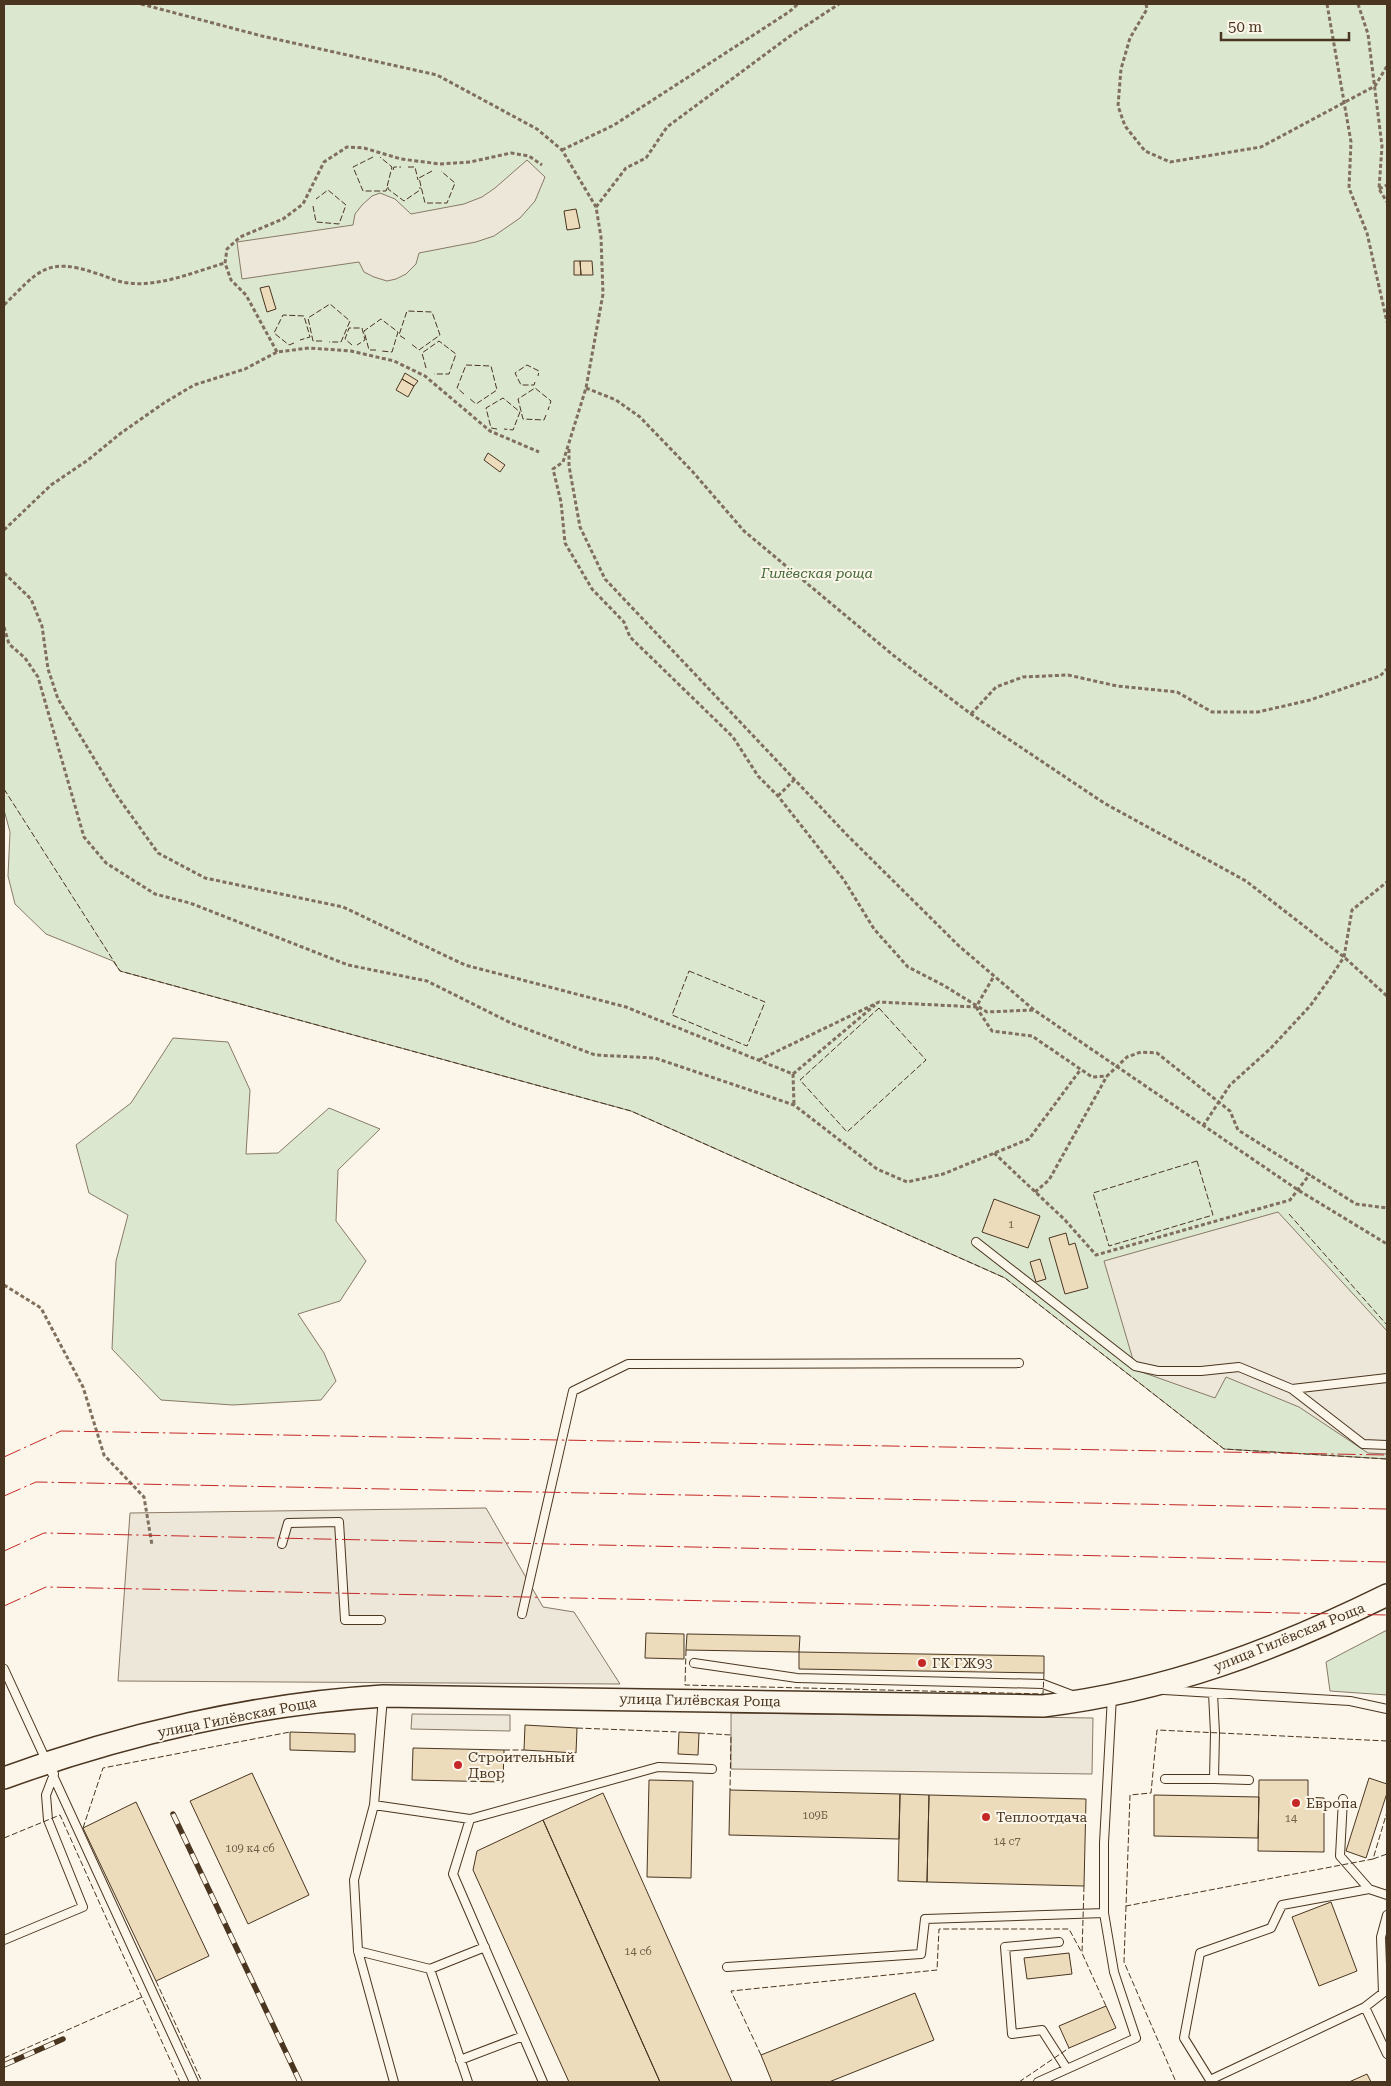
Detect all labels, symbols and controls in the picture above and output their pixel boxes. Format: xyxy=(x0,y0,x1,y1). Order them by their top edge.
scale bar xyxy=(1221,10,1348,42)
text: 50 m xyxy=(1228,18,1263,36)
park label: Гилёвская роща xyxy=(760,565,873,581)
house number: 1 xyxy=(1008,1218,1014,1231)
street label: улица Гилёвская Роща xyxy=(1211,1599,1367,1675)
place label: ГК ГЖ93 xyxy=(932,1655,993,1671)
marker: ГК ГЖ93 xyxy=(916,1657,928,1669)
street label: улица Гилёвская Роща xyxy=(619,1691,781,1709)
street label: улица Гилёвская Роща xyxy=(156,1694,318,1740)
place label: Строительный Двор xyxy=(468,1749,575,1781)
marker: Строительный Двор xyxy=(452,1759,464,1771)
place label: Европа xyxy=(1306,1795,1358,1811)
marker: Европа xyxy=(1290,1797,1302,1809)
house number: 109Б xyxy=(802,1809,828,1822)
place label: Теплоотдача xyxy=(996,1809,1088,1825)
marker: Теплоотдача xyxy=(980,1811,992,1823)
house number: 14 xyxy=(1285,1812,1298,1825)
house number: 14 с7 xyxy=(993,1835,1021,1848)
house number: 109 к4 с6 xyxy=(225,1842,275,1855)
house number: 14 с6 xyxy=(624,1945,652,1958)

